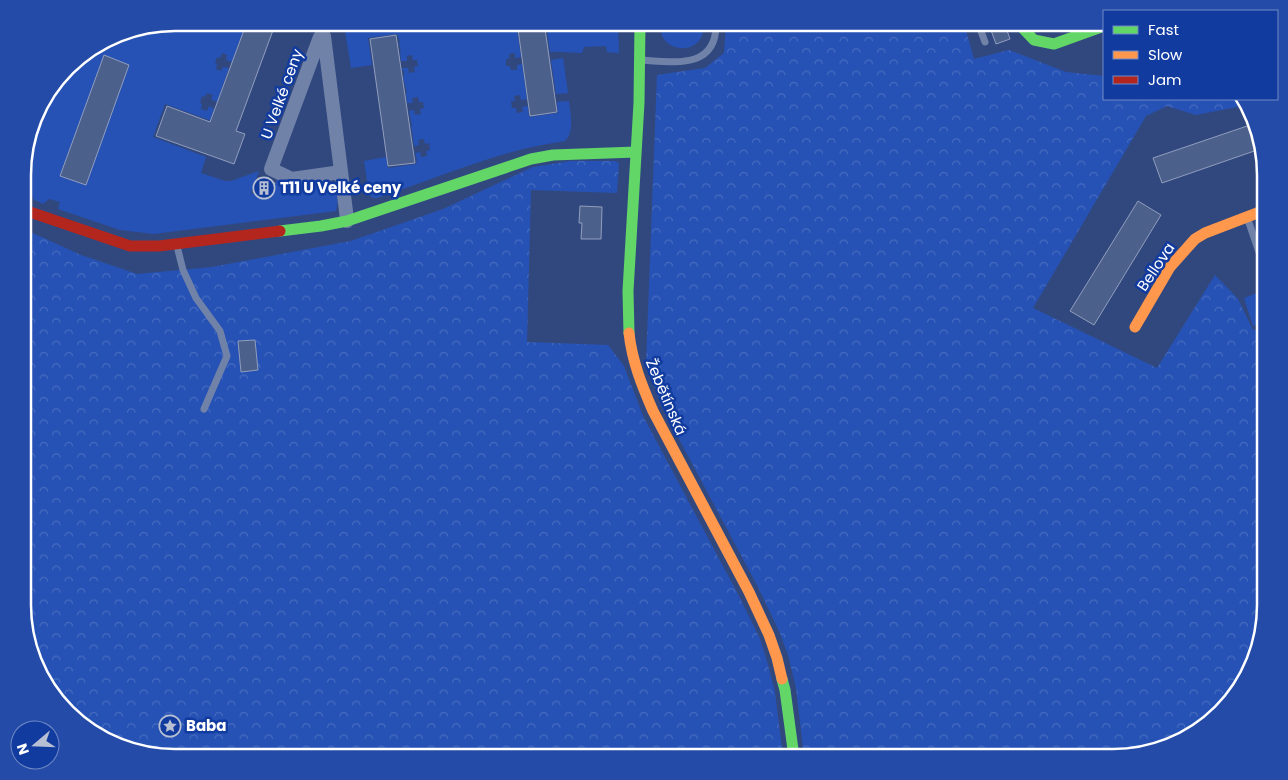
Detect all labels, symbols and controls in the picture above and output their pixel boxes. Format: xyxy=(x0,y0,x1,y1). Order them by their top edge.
legend xyxy=(1103,10,1278,100)
text: Fast xyxy=(1148,19,1179,40)
text: Slow xyxy=(1148,44,1183,65)
street label: U Velké ceny xyxy=(255,45,308,142)
text: Jam xyxy=(1148,69,1182,90)
building icon: T11 U Velké ceny xyxy=(252,176,276,200)
place label: T11 U Velké ceny xyxy=(280,177,402,198)
street label: Bellova xyxy=(1132,238,1179,295)
street label: Žebětínská xyxy=(641,355,692,438)
place icon: Baba xyxy=(158,714,182,738)
place label: Baba xyxy=(186,715,226,736)
north arrow xyxy=(10,720,60,770)
text: N xyxy=(12,741,34,757)

